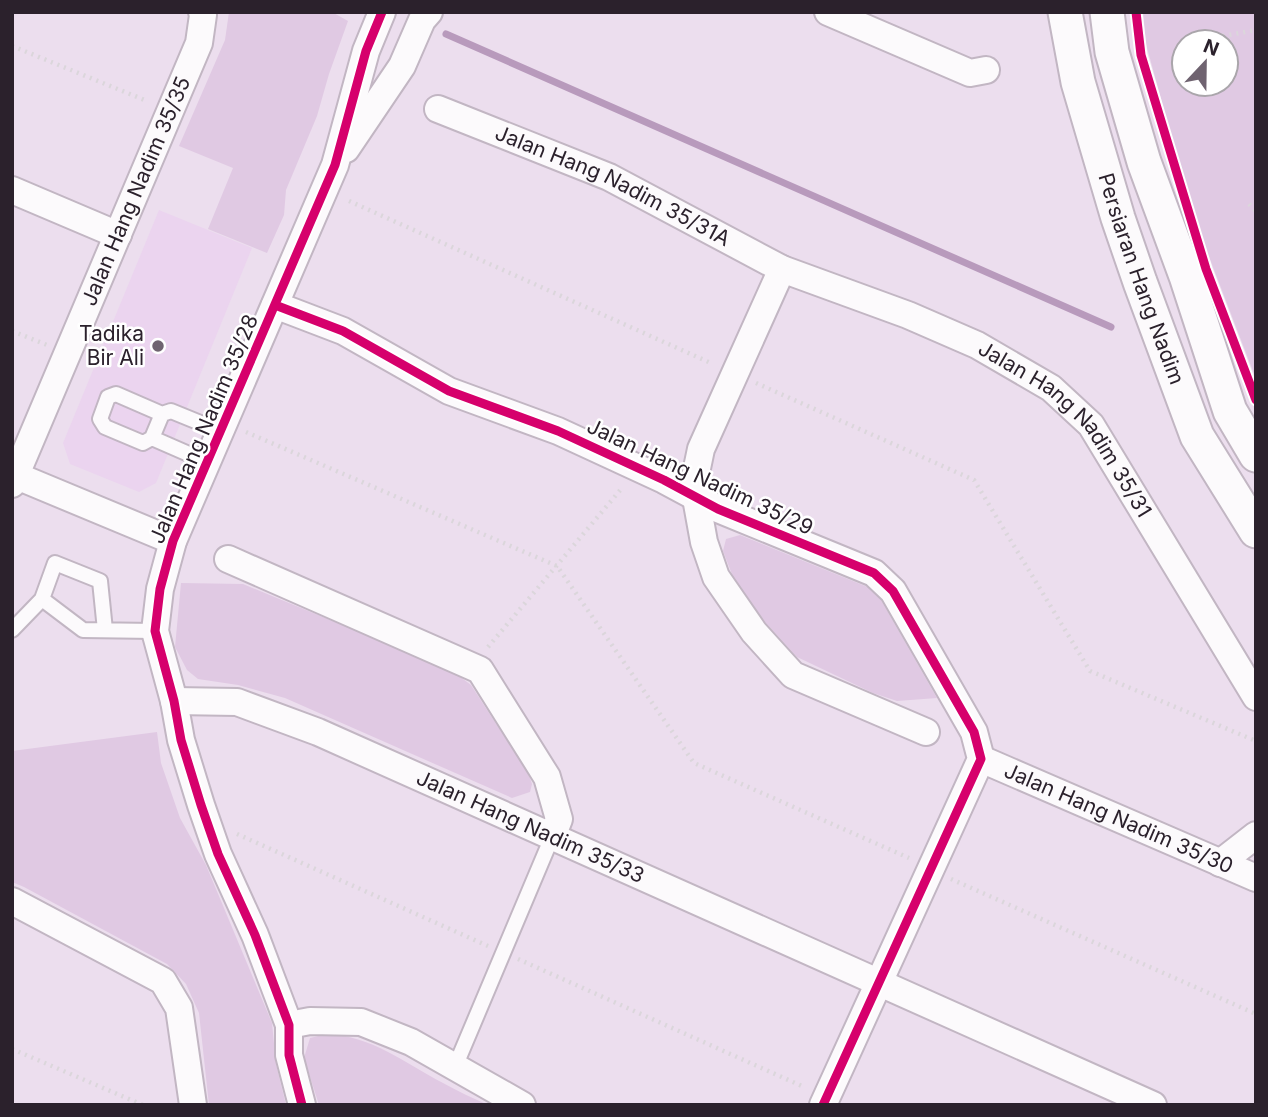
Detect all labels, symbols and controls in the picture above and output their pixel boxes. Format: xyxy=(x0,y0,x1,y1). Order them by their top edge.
north arrow xyxy=(1170,28,1240,98)
text: N xyxy=(1200,34,1222,61)
street label: Jalan Hang Nadim 35/35 xyxy=(76,73,195,309)
street label: Jalan Hang Nadim 35/31A xyxy=(492,120,735,251)
street label: Persiaran Hang Nadim xyxy=(1094,170,1190,388)
street label: Jalan Hang Nadim 35/28 xyxy=(144,310,263,547)
place label: Tadika Bir Ali xyxy=(79,321,144,370)
street label: Jalan Hang Nadim 35/31 xyxy=(974,335,1157,522)
marker: Tadika Bir Ali xyxy=(150,338,166,354)
street label: Jalan Hang Nadim 35/29 xyxy=(583,413,817,540)
street label: Jalan Hang Nadim 35/30 xyxy=(1001,758,1237,879)
street label: Jalan Hang Nadim 35/33 xyxy=(413,765,648,888)

